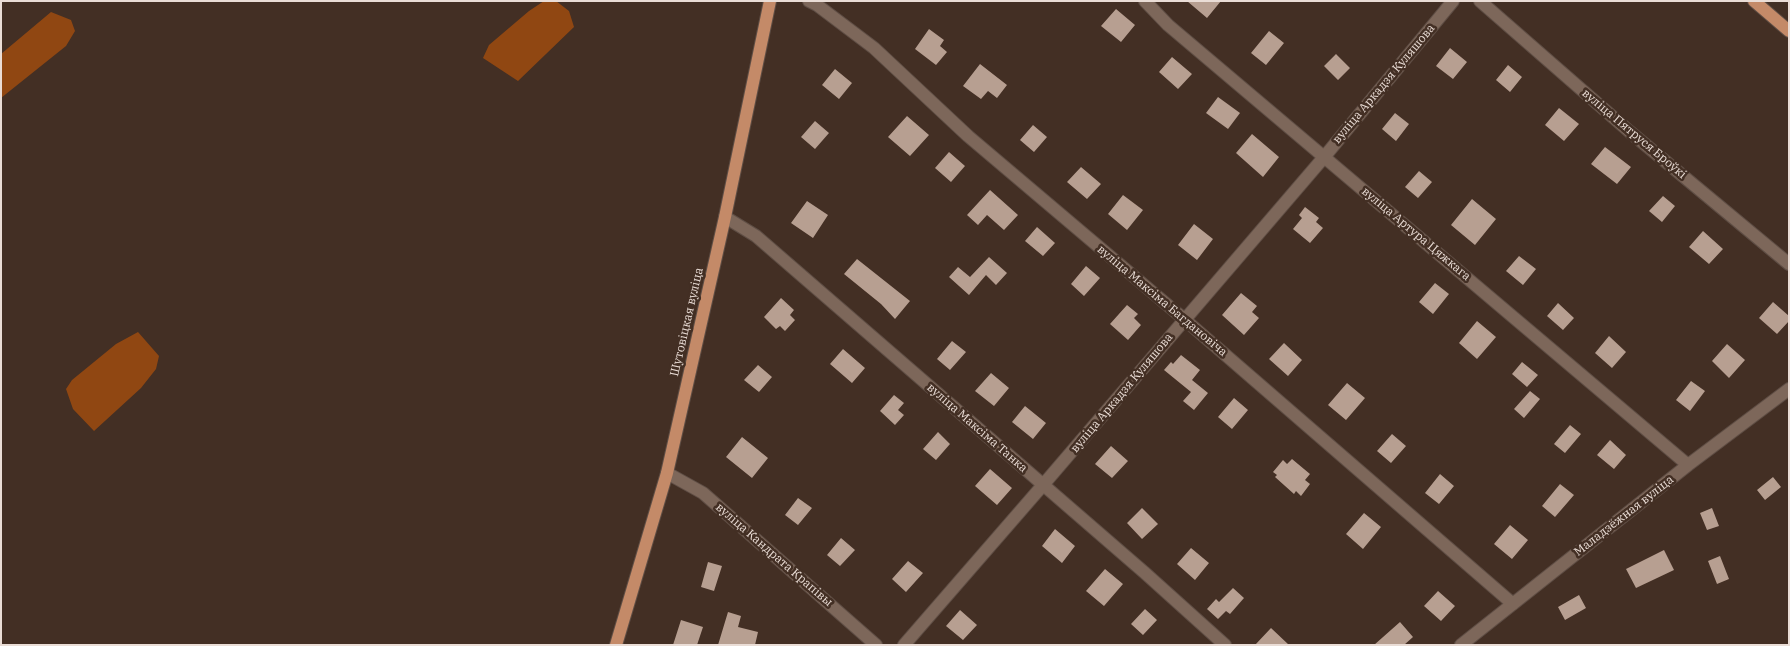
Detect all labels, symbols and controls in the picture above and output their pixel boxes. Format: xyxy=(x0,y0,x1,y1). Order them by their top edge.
street label: вуліца Аркадзя Куляшова xyxy=(1330,21,1438,147)
street label: вуліца Пятруся Броўкі xyxy=(1579,86,1689,182)
street label: вуліца Артура Цяжкага xyxy=(1359,184,1473,284)
street label: вуліца Максіма Багдановіча xyxy=(1094,242,1230,360)
street label: Шутовіцкая вуліца xyxy=(667,266,707,378)
street label: вуліца Аркадзя Куляшова xyxy=(1068,330,1176,456)
street label: вуліца Максіма Танка xyxy=(924,380,1030,476)
street label: Маладзёжная вуліца xyxy=(1571,473,1677,559)
street label: вуліца Кандрата Крапівы xyxy=(713,500,835,610)

